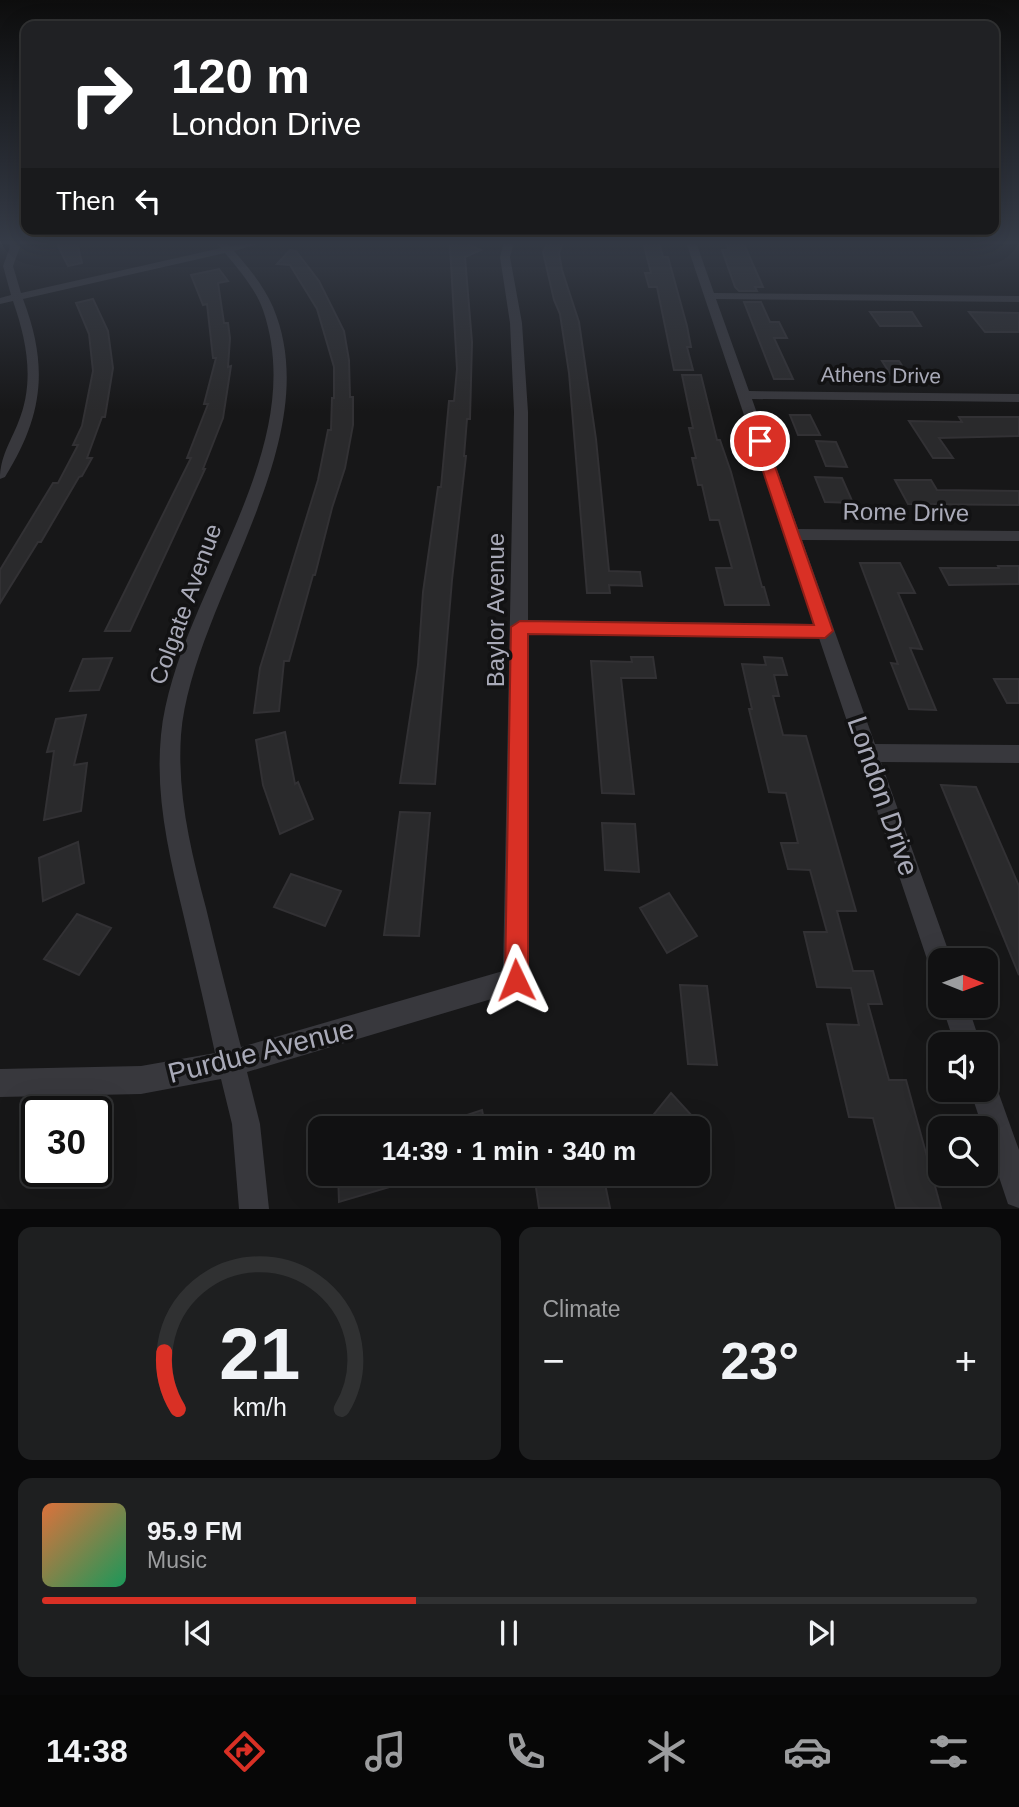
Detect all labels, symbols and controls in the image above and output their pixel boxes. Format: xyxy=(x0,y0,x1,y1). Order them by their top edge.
icon: right xyxy=(56,49,147,140)
text: 120 m xyxy=(171,49,310,103)
text: London Drive xyxy=(171,106,361,142)
icon: left xyxy=(129,182,167,220)
text: Then xyxy=(56,186,115,216)
street label: Athens Drive xyxy=(821,362,941,388)
pin xyxy=(730,411,790,471)
icon: arrive xyxy=(741,422,779,460)
street label: Rome Drive xyxy=(842,497,970,527)
street label: Colgate Avenue xyxy=(143,520,227,688)
street label: Baylor Avenue xyxy=(482,533,509,687)
street label: London Drive xyxy=(841,712,925,880)
position arrow xyxy=(479,943,553,1017)
north arrow xyxy=(928,948,998,1018)
map controls xyxy=(928,948,998,1186)
street label: Purdue Avenue xyxy=(165,1013,357,1089)
button: sound xyxy=(928,1032,998,1102)
speed limit sign: 30 xyxy=(21,1096,112,1187)
button: search xyxy=(928,1116,998,1186)
text: 14:39 · 1 min · 340 m xyxy=(382,1136,636,1166)
text: Climate xyxy=(543,1296,620,1322)
text: 21 xyxy=(219,1314,300,1395)
text: 23° xyxy=(720,1332,799,1390)
text: − xyxy=(543,1340,565,1382)
text: + xyxy=(955,1340,977,1382)
text: km/h xyxy=(232,1393,286,1421)
text: 95.9 FM xyxy=(147,1516,242,1546)
text: Music xyxy=(147,1547,207,1573)
icon: previous xyxy=(179,1614,217,1652)
icon: pause xyxy=(490,1614,528,1652)
icon: next xyxy=(802,1614,840,1652)
icon: directions xyxy=(220,1727,269,1776)
icon: music xyxy=(361,1727,410,1776)
icon: phone xyxy=(501,1727,550,1776)
icon: climate xyxy=(642,1727,691,1776)
icon: car xyxy=(783,1727,832,1776)
icon: filters xyxy=(924,1727,973,1776)
text: 14:38 xyxy=(46,1733,128,1769)

